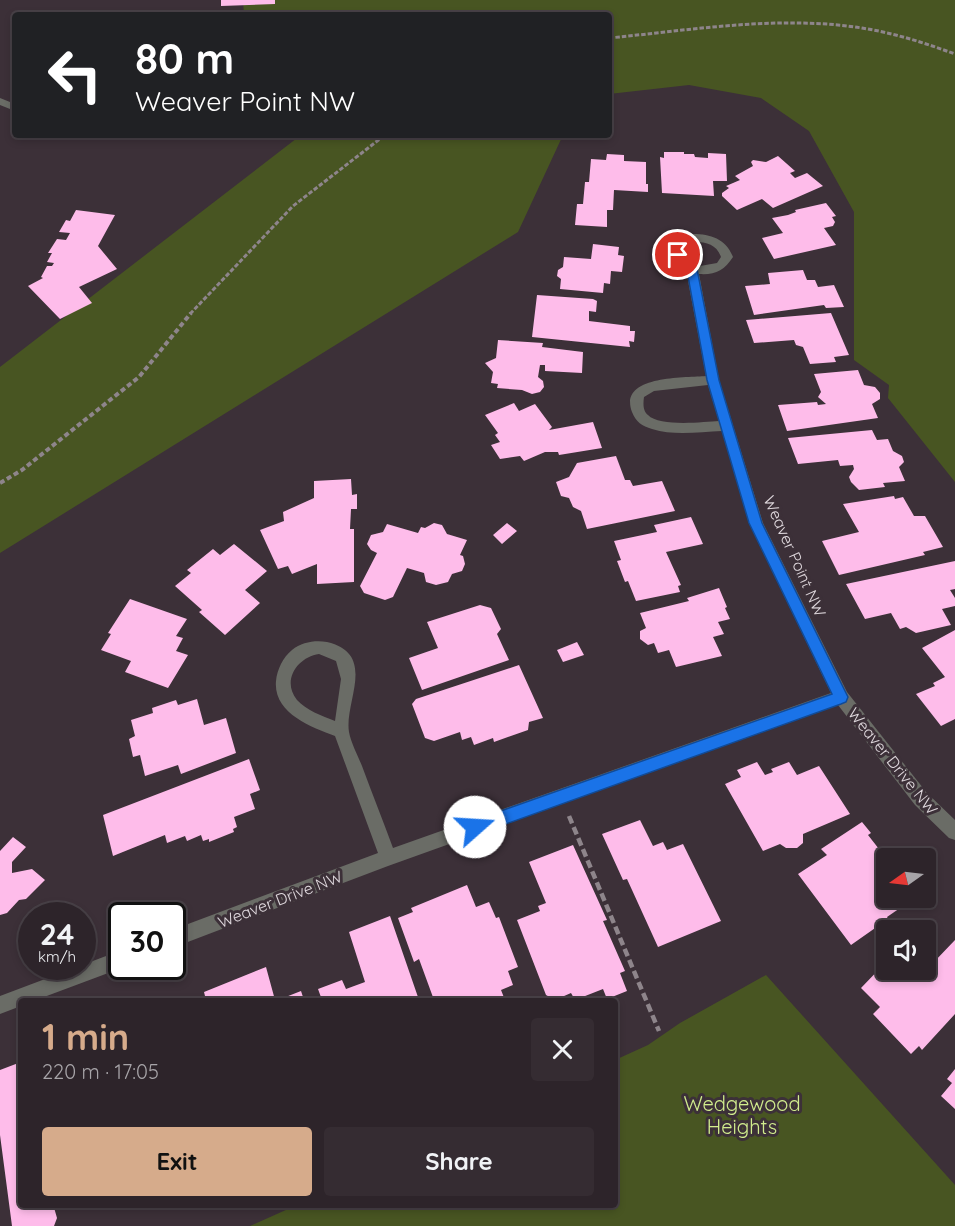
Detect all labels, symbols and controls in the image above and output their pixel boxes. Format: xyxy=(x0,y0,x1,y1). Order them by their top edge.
text: 80 m xyxy=(135,32,234,85)
icon: left xyxy=(36,36,114,114)
text: Weaver Point NW xyxy=(135,84,355,118)
pin xyxy=(652,229,703,280)
icon: arrive xyxy=(661,238,694,271)
street label: Weaver Point NW xyxy=(759,492,831,620)
street label: Weaver Drive NW xyxy=(844,704,942,818)
position arrow xyxy=(443,795,507,859)
north arrow xyxy=(876,848,936,908)
map controls xyxy=(876,848,936,980)
street label: Weaver Drive NW xyxy=(215,866,345,932)
speed limit sign: 30 xyxy=(108,902,186,980)
text: 24 xyxy=(40,915,74,953)
button: sound xyxy=(876,920,936,980)
text: km/h xyxy=(38,947,76,966)
text: 1 min xyxy=(42,1014,129,1059)
button: close xyxy=(531,1018,594,1081)
text: 220 m · 17:05 xyxy=(42,1059,159,1084)
park label: Wedgewood Heights xyxy=(683,1091,801,1139)
button: Exit xyxy=(42,1127,312,1196)
button: Share xyxy=(324,1127,594,1196)

